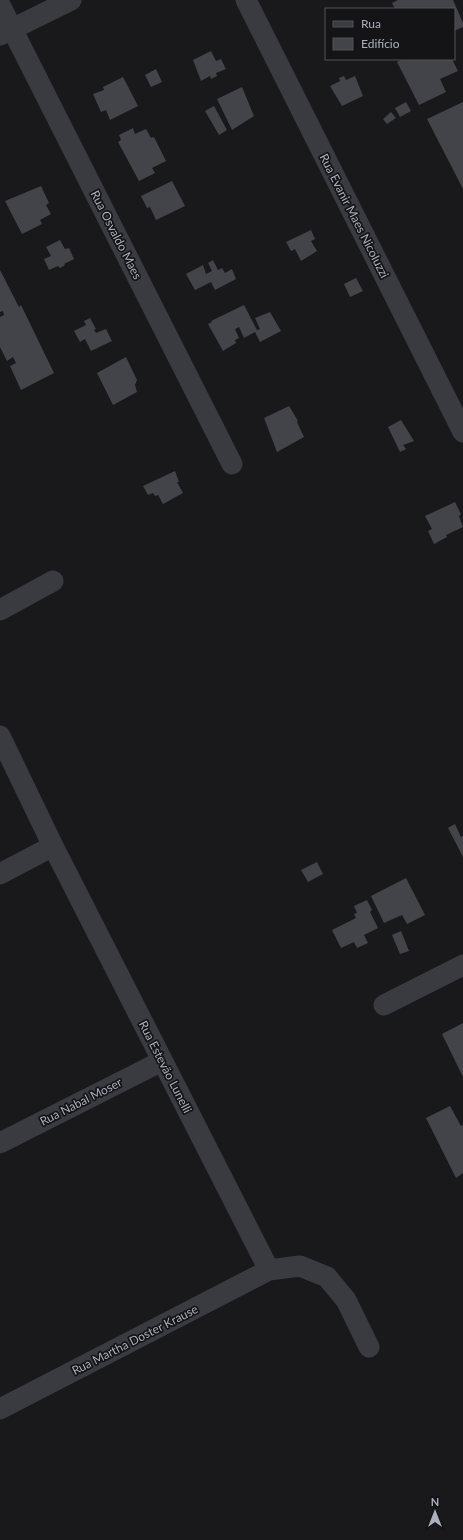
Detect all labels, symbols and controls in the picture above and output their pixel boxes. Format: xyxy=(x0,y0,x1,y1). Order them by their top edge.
legend xyxy=(325,8,455,60)
text: Rua xyxy=(361,16,381,31)
text: Edifício xyxy=(361,36,400,51)
street label: Rua Evanir Maes Nicoluzzi xyxy=(317,151,392,281)
street label: Rua Osvaldo Maes xyxy=(88,188,145,282)
street label: Rua Estevão Lunelli xyxy=(136,1018,195,1115)
street label: Rua Nabal Moser xyxy=(37,1074,125,1129)
street label: Rua Martha Doster Krause xyxy=(69,1301,200,1378)
north arrow xyxy=(415,1492,455,1532)
text: N xyxy=(431,1495,439,1508)

